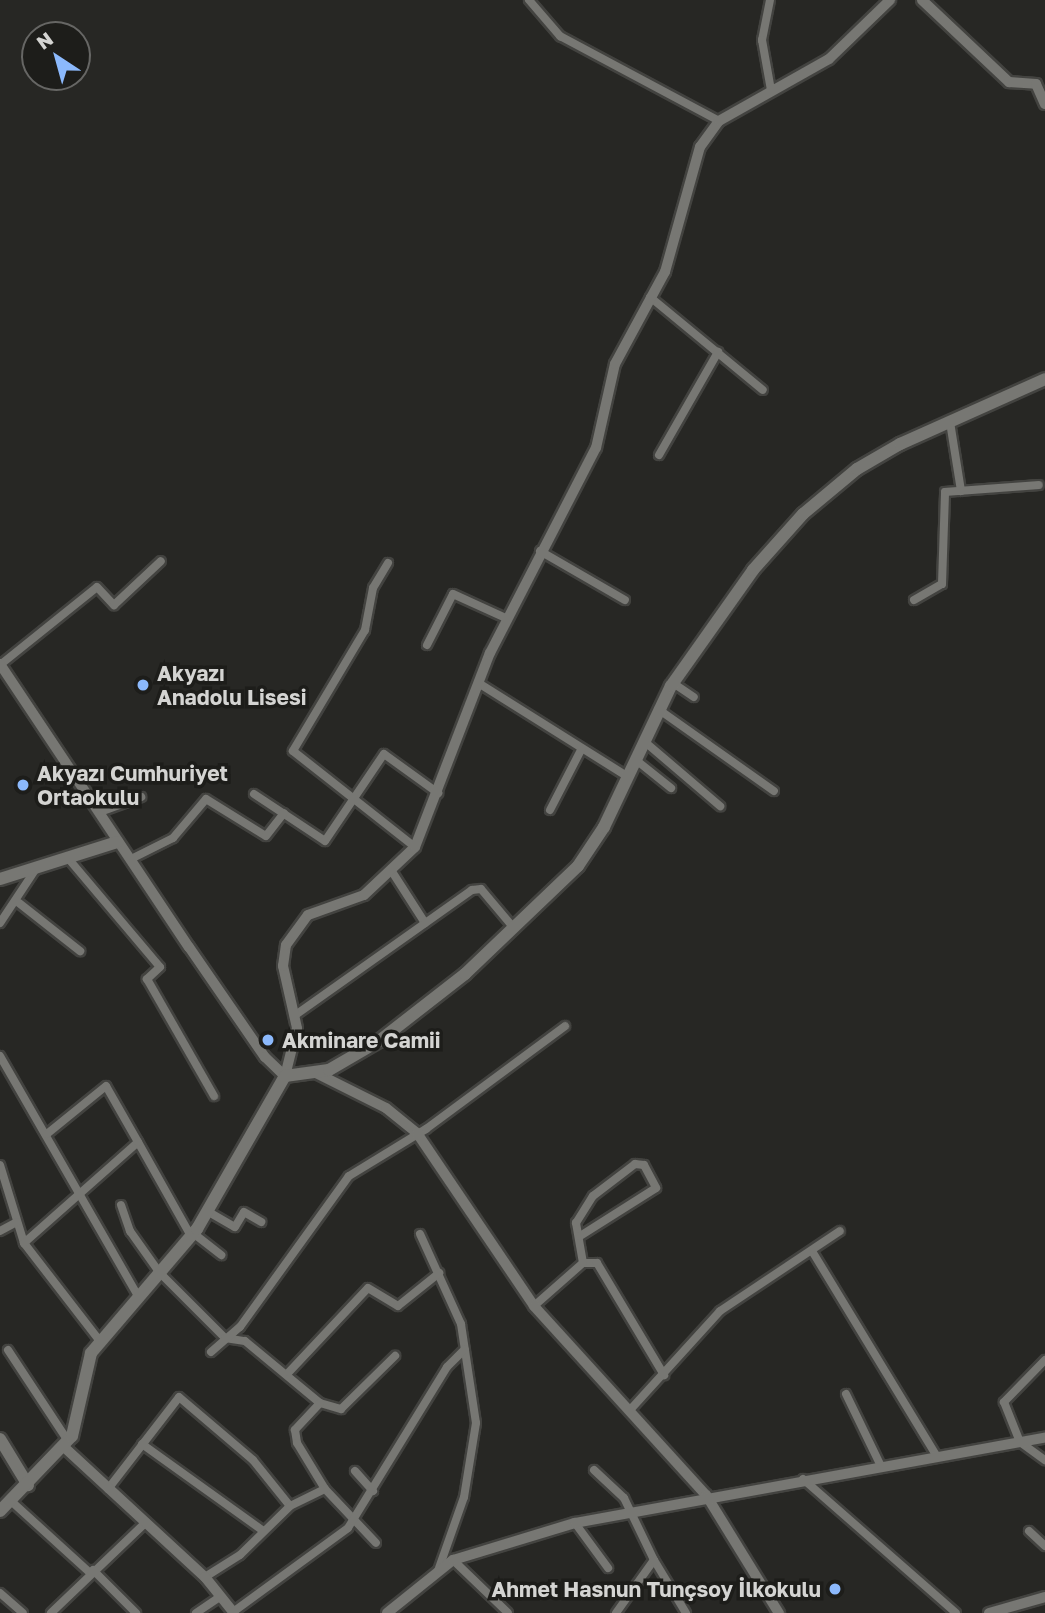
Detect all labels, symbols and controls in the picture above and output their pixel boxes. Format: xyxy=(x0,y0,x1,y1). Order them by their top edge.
north arrow xyxy=(21,21,91,91)
text: N xyxy=(32,27,57,54)
place label: Akyazı Anadolu Lisesi xyxy=(157,660,306,710)
marker: Akyazı Anadolu Lisesi xyxy=(135,677,151,693)
place label: Akyazı Cumhuriyet Ortaokulu xyxy=(37,760,228,810)
marker: Akyazı Cumhuriyet Ortaokulu xyxy=(15,777,31,793)
place label: Akminare Camii xyxy=(282,1027,441,1053)
marker: Akminare Camii xyxy=(260,1032,276,1048)
place label: Ahmet Hasnun Tunçsoy İlkokulu xyxy=(491,1576,821,1602)
marker: Ahmet Hasnun Tunçsoy İlkokulu xyxy=(827,1581,843,1597)

